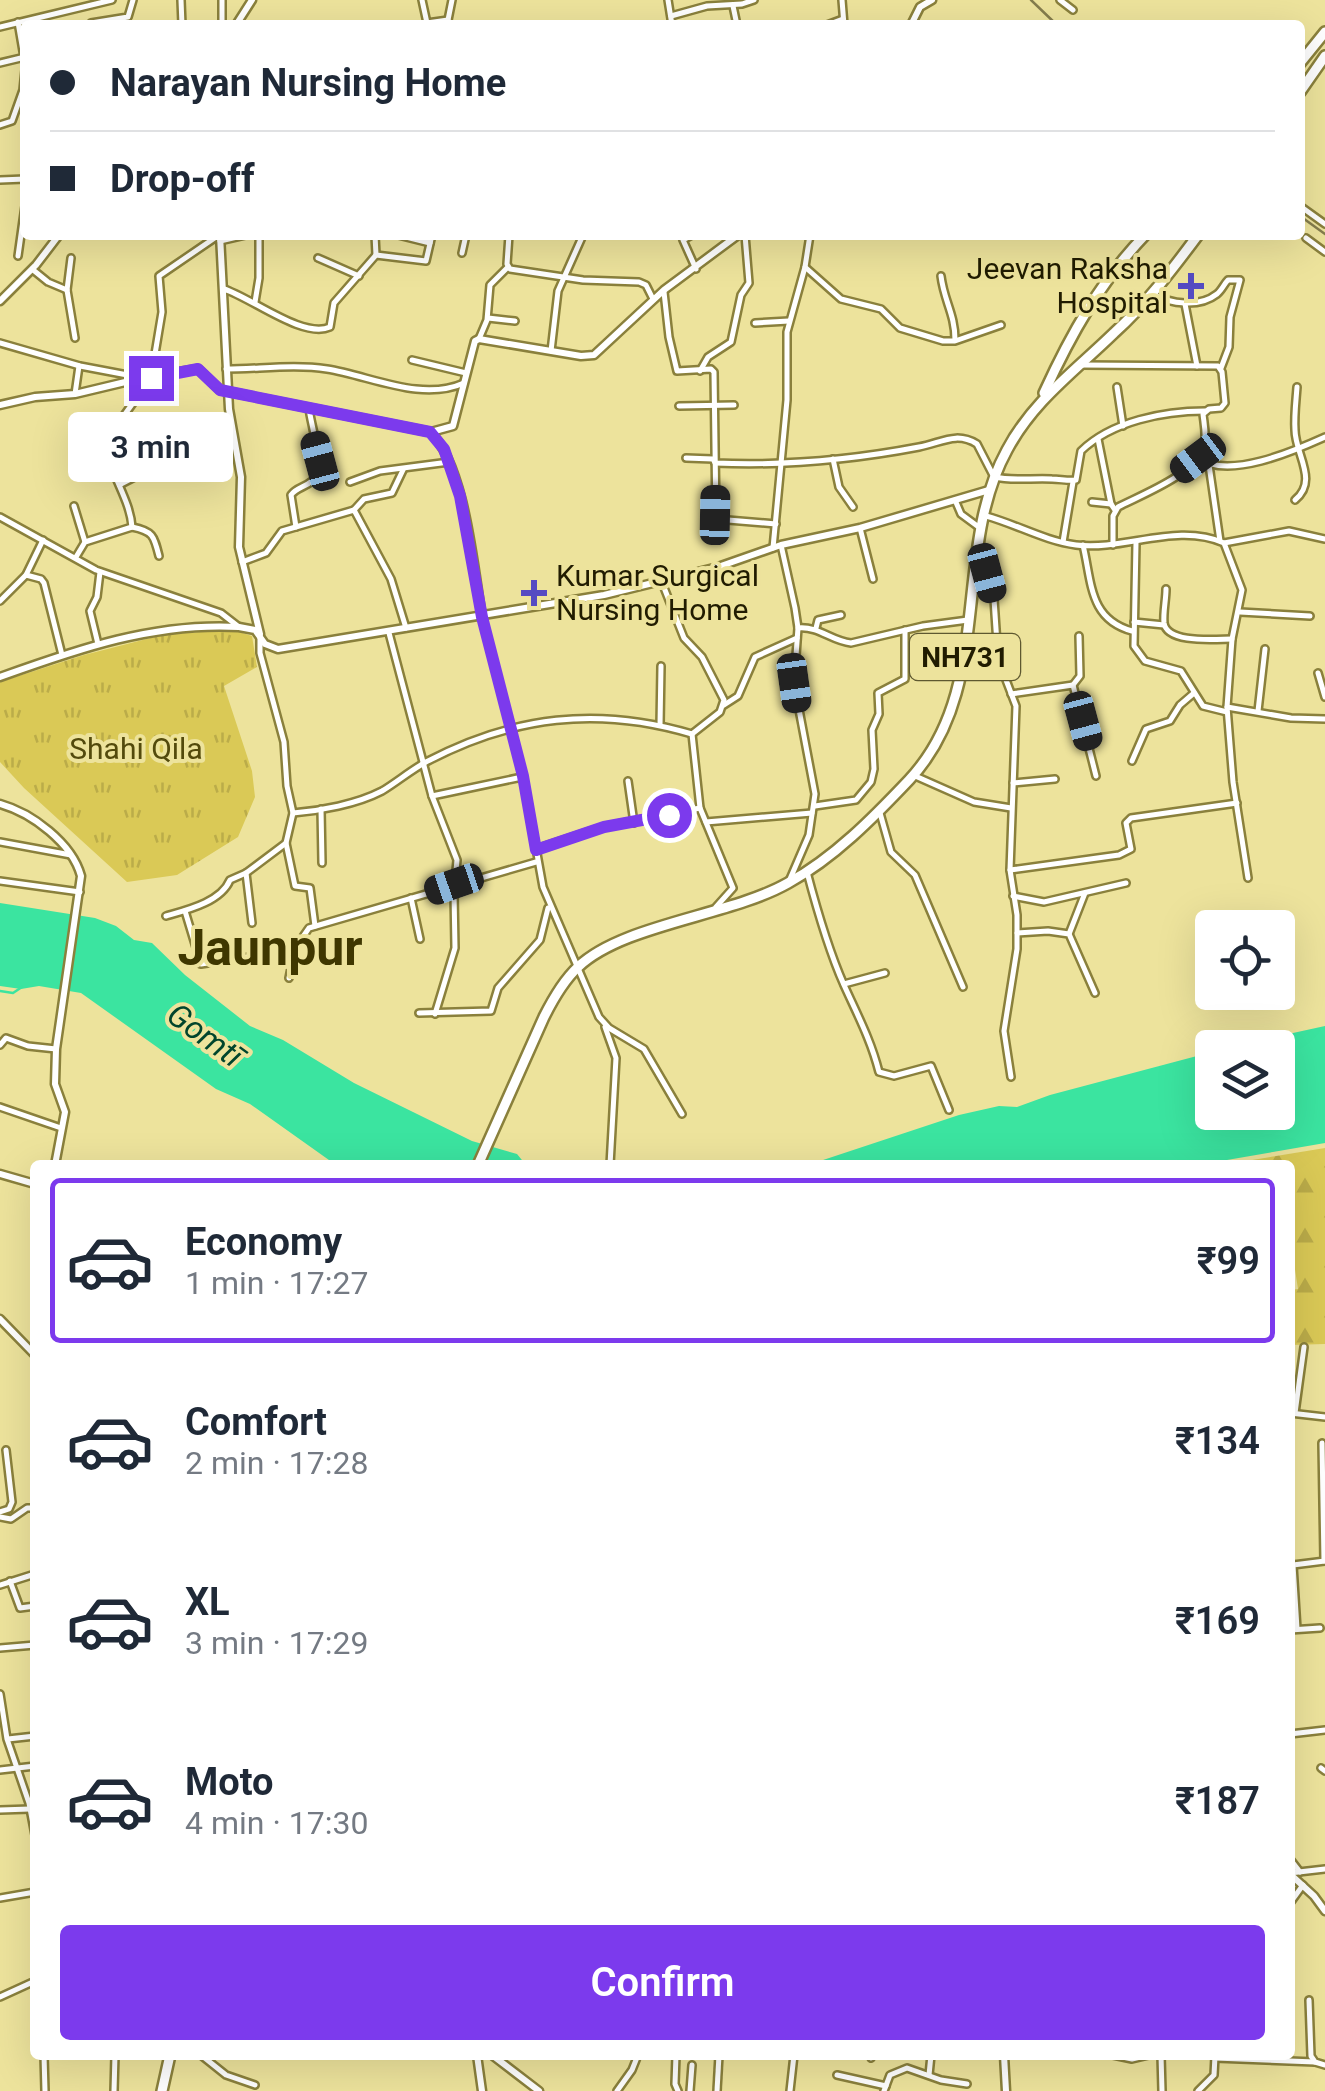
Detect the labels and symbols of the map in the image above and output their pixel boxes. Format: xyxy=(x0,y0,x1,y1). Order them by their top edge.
place label: Jeevan Raksha Hospital xyxy=(967,251,1168,320)
marker: Jeevan Raksha Hospital xyxy=(1178,273,1204,299)
route end xyxy=(129,356,174,401)
callout: 3 min xyxy=(68,413,234,483)
car xyxy=(298,428,342,494)
car xyxy=(1165,428,1231,488)
car xyxy=(699,485,731,545)
car xyxy=(965,540,1009,606)
place label: Kumar Surgical Nursing Home xyxy=(556,558,759,627)
marker: Kumar Surgical Nursing Home xyxy=(521,580,547,606)
road number: NH731 xyxy=(910,634,1020,680)
car xyxy=(775,651,813,715)
car xyxy=(1061,688,1105,754)
park label: Shahi Qila xyxy=(69,731,203,766)
route start xyxy=(647,793,692,838)
car xyxy=(421,860,487,908)
district label: Jaunpur xyxy=(177,919,363,977)
water label: Gomtī xyxy=(160,995,254,1078)

